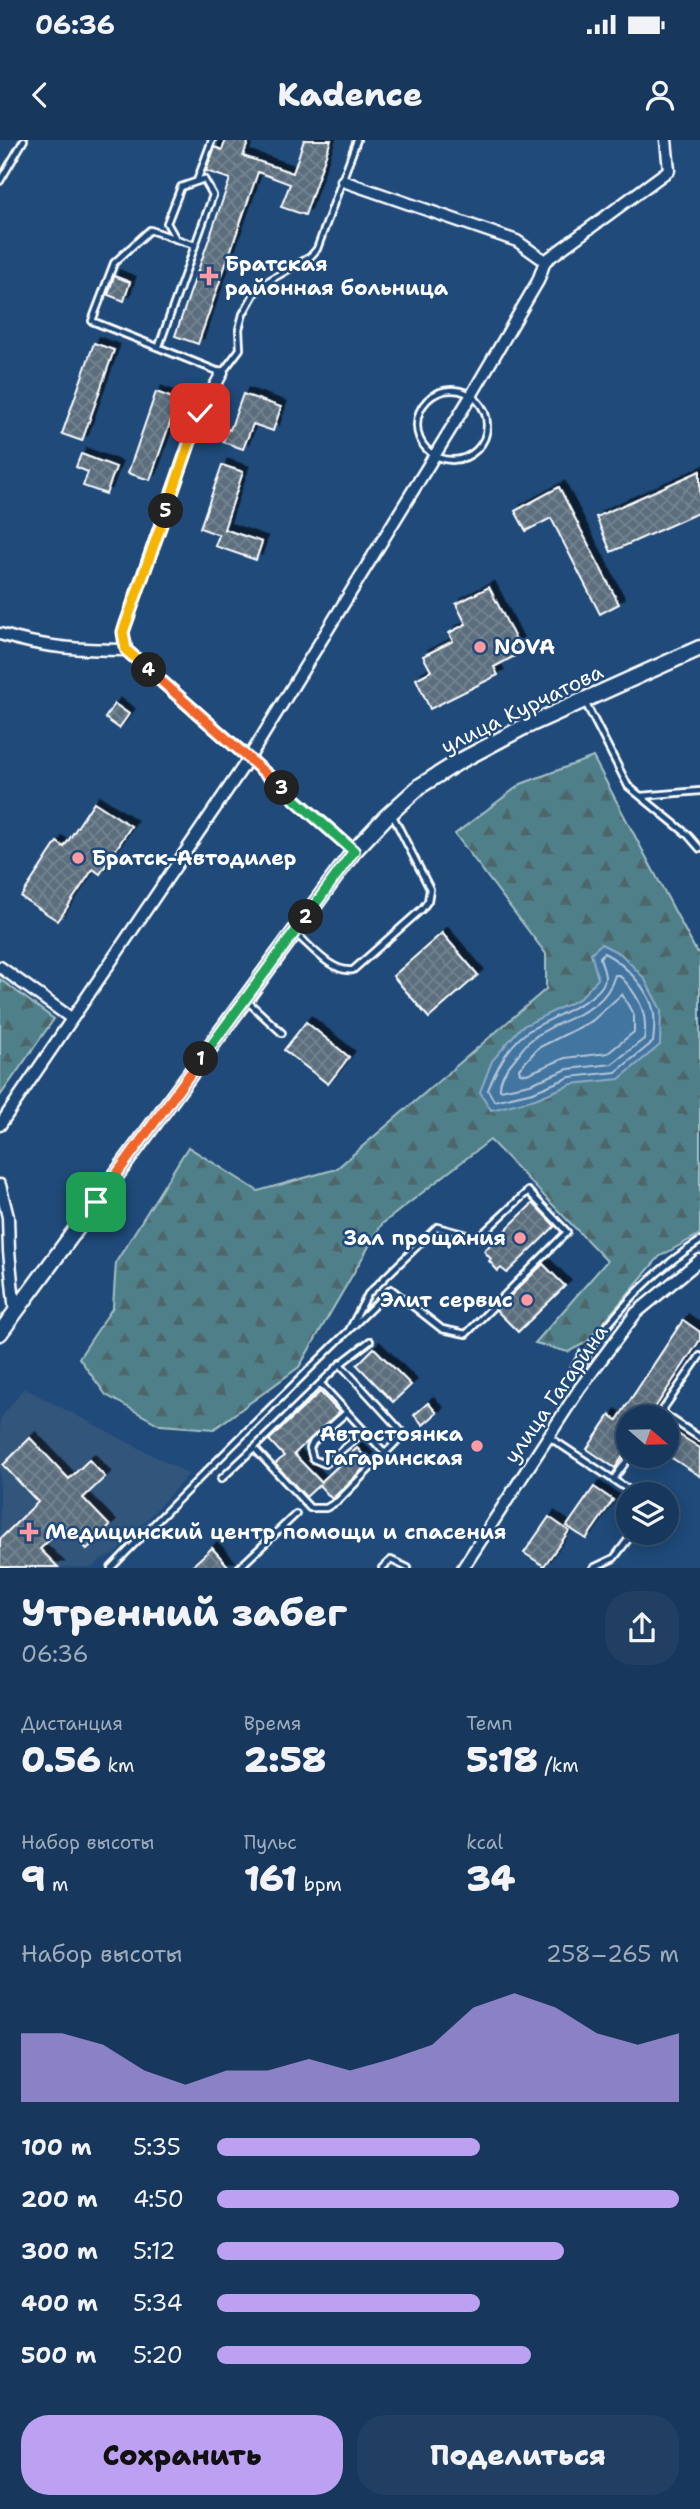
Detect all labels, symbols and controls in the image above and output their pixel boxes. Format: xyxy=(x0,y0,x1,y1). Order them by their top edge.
text: 06:36 xyxy=(35,7,115,42)
text: Kadence xyxy=(277,73,423,116)
icon: back xyxy=(21,76,59,114)
icon: person xyxy=(641,76,679,114)
place label: Братская районная больница xyxy=(225,250,449,302)
marker: Братская районная больница xyxy=(199,266,219,286)
pin xyxy=(170,383,230,443)
icon: check xyxy=(181,394,219,432)
pin: 5 xyxy=(148,494,184,528)
text: 5 xyxy=(160,498,171,523)
place label: NOVA xyxy=(494,633,555,661)
marker: NOVA xyxy=(472,639,488,655)
pin: 4 xyxy=(132,652,166,688)
text: 4 xyxy=(142,657,155,682)
street label: улица Курчатова xyxy=(436,658,608,760)
pin: 3 xyxy=(264,770,300,806)
text: 3 xyxy=(275,775,288,800)
place label: Братск-Автодилер xyxy=(92,844,296,872)
marker: Братск-Автодилер xyxy=(70,850,86,866)
pin: 2 xyxy=(288,900,324,934)
text: 2 xyxy=(299,904,312,929)
pin: 1 xyxy=(184,1042,218,1076)
text: 1 xyxy=(196,1046,205,1071)
pin xyxy=(66,1172,126,1232)
icon: arrive xyxy=(77,1183,115,1221)
place label: Зал прощания xyxy=(344,1224,506,1252)
marker: Зал прощания xyxy=(512,1230,528,1246)
place label: Элит сервис xyxy=(380,1286,513,1314)
marker: Элит сервис xyxy=(519,1292,535,1308)
street label: улица Гагарина xyxy=(498,1319,614,1469)
north arrow xyxy=(616,1405,679,1468)
map controls xyxy=(616,1405,679,1545)
place label: Автостоянка Гагаринская xyxy=(320,1420,464,1472)
marker: Автостоянка Гагаринская xyxy=(469,1438,485,1454)
button: layers xyxy=(616,1482,679,1545)
place label: Медицинский центр помощи и спасения xyxy=(45,1518,506,1546)
marker: Медицинский центр помощи и спасения xyxy=(19,1522,39,1542)
text: Утренний забег xyxy=(21,1587,347,1638)
button: share xyxy=(605,1591,679,1665)
text: 06:36 xyxy=(21,1639,89,1669)
text: Дистанция xyxy=(21,1711,123,1736)
text: Время xyxy=(244,1711,302,1736)
text: Темп xyxy=(466,1711,512,1736)
text: 0.56 xyxy=(21,1736,101,1783)
text: 2:58 xyxy=(244,1736,326,1783)
text: 5:18 xyxy=(466,1736,538,1783)
text: km xyxy=(101,1753,134,1778)
text: /km xyxy=(538,1753,579,1778)
text: Набор высоты xyxy=(21,1830,154,1855)
text: Пульс xyxy=(244,1830,297,1855)
text: kcal xyxy=(466,1830,503,1855)
text: 9 xyxy=(21,1855,46,1902)
text: 161 xyxy=(244,1855,297,1902)
text: 34 xyxy=(466,1855,515,1902)
text: m xyxy=(46,1872,68,1897)
text: bpm xyxy=(297,1872,342,1897)
text: Набор высоты xyxy=(21,1939,182,1969)
text: 258–265 m xyxy=(546,1939,679,1969)
text: 100 m xyxy=(21,2132,92,2162)
text: 5:35 xyxy=(133,2132,181,2162)
text: 200 m xyxy=(21,2184,98,2214)
text: 4:50 xyxy=(133,2184,184,2214)
text: 300 m xyxy=(21,2236,98,2266)
text: 5:12 xyxy=(133,2236,175,2266)
text: 400 m xyxy=(21,2288,98,2318)
text: 5:34 xyxy=(133,2288,183,2318)
text: 500 m xyxy=(21,2340,96,2370)
text: 5:20 xyxy=(133,2340,183,2370)
button: Сохранить xyxy=(21,2415,343,2495)
button: Поделиться xyxy=(357,2415,679,2495)

